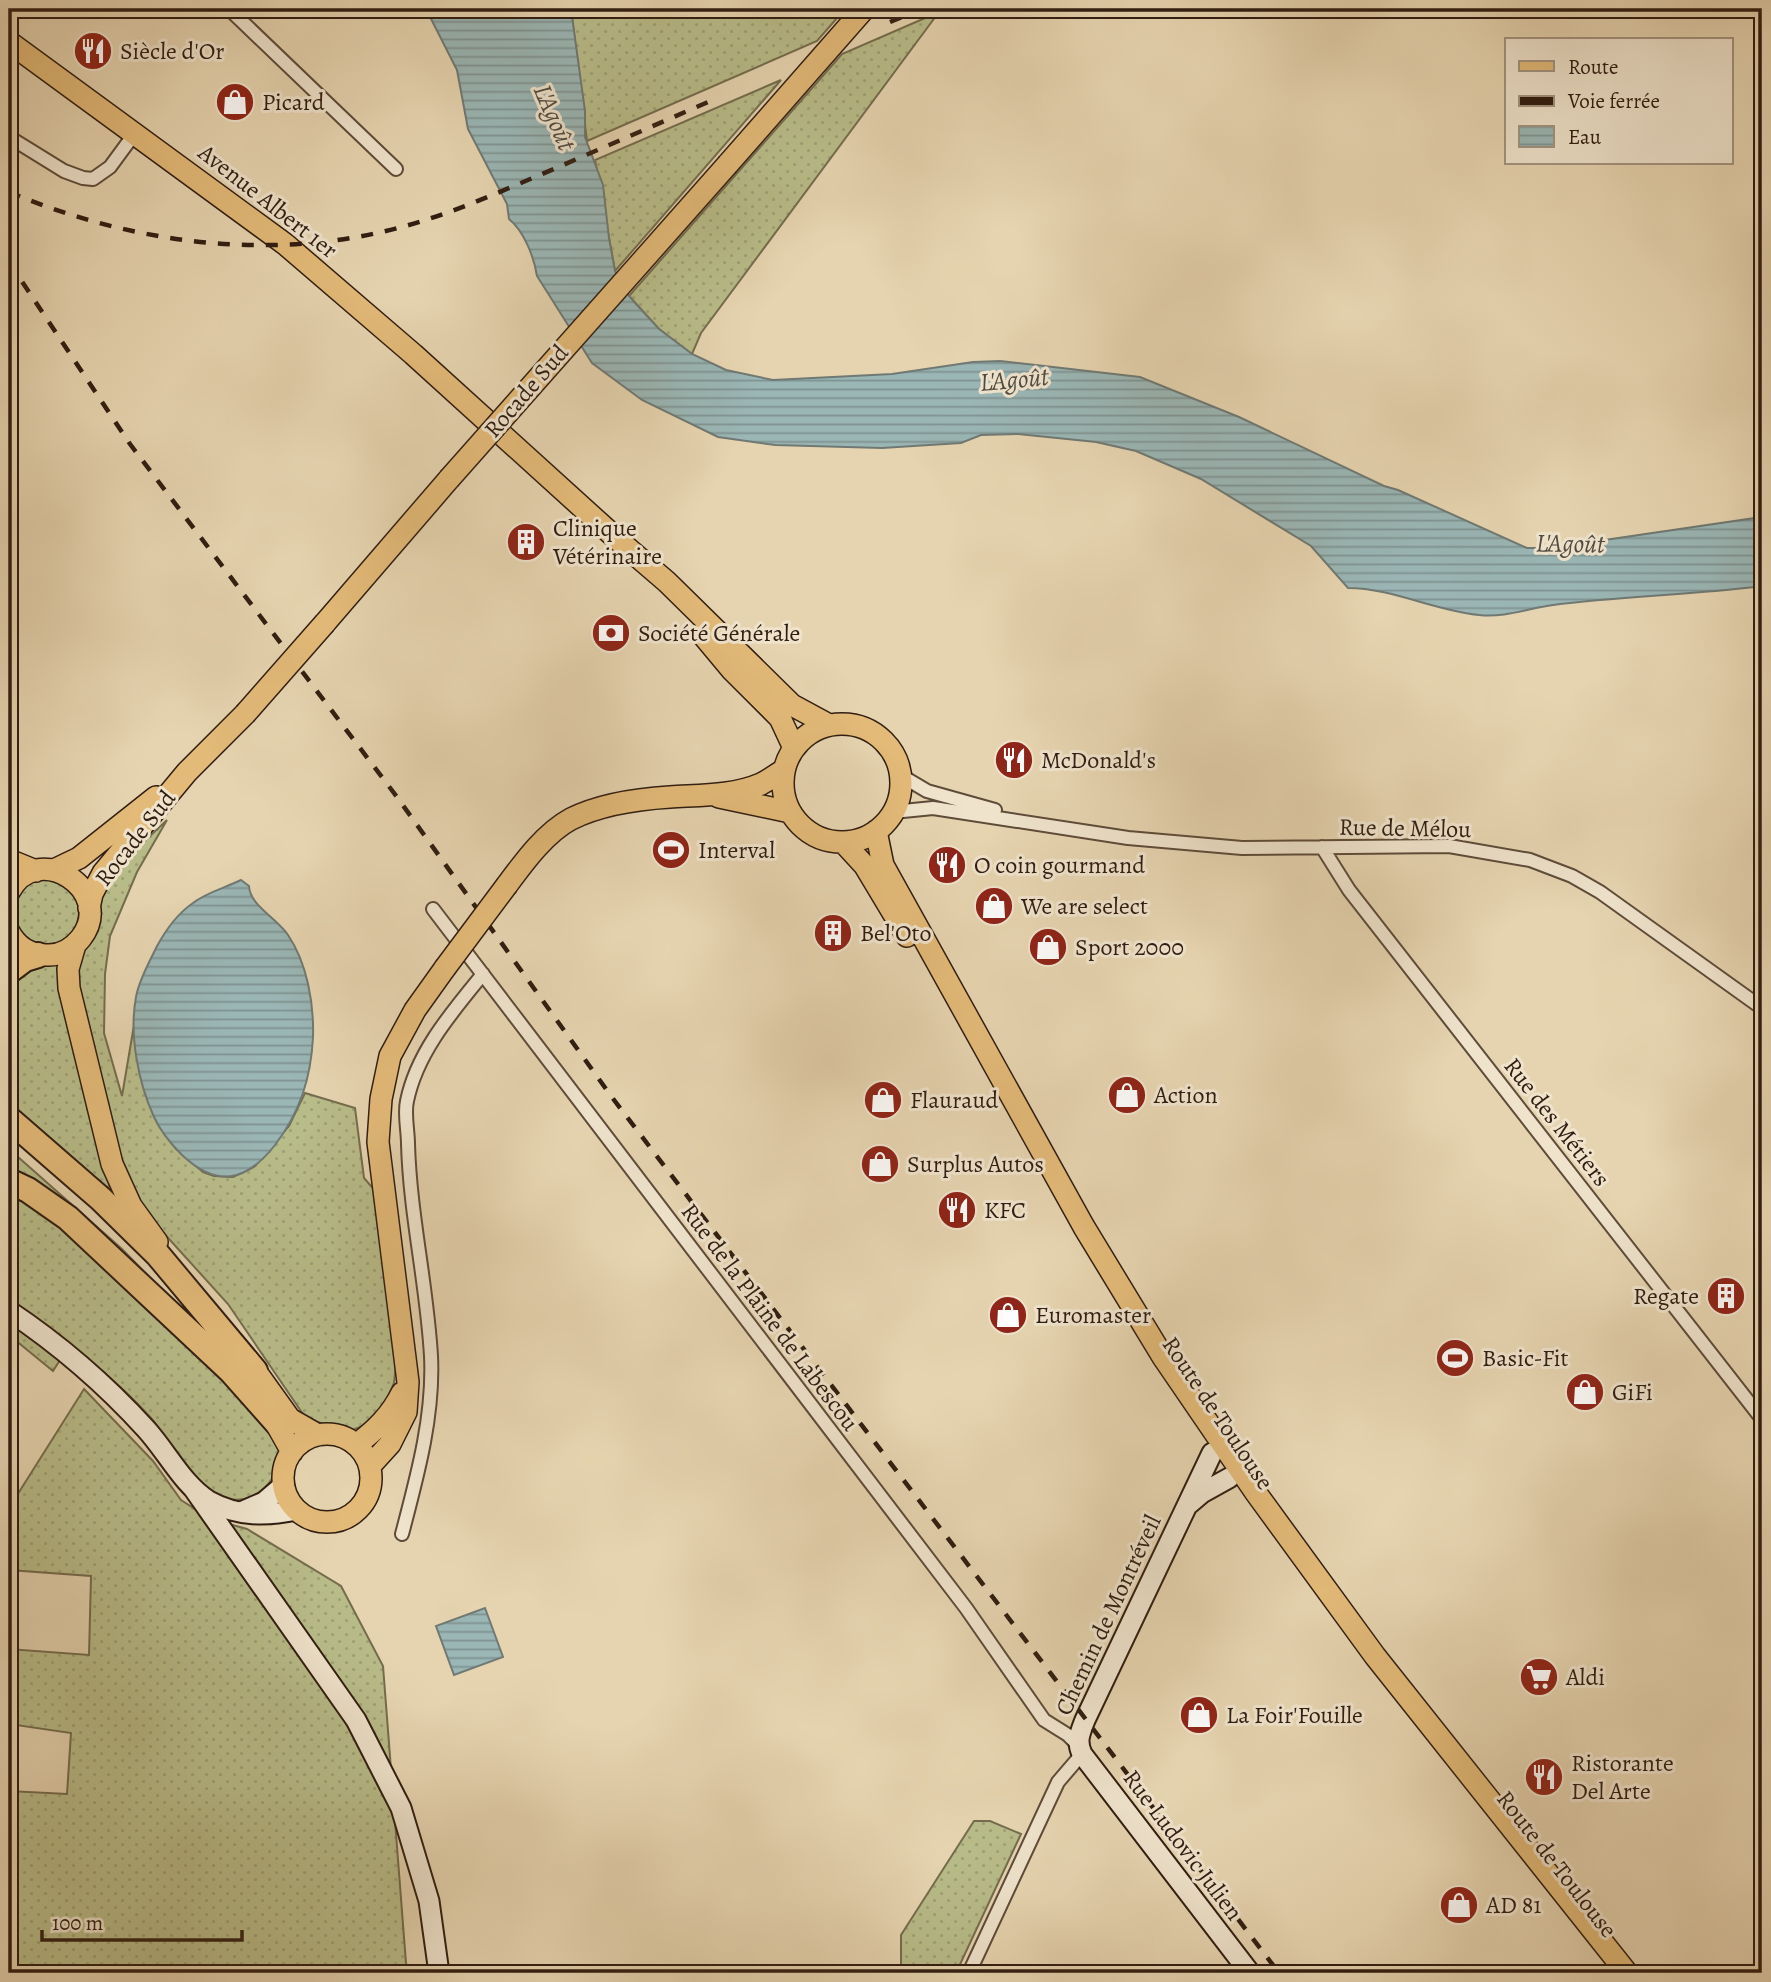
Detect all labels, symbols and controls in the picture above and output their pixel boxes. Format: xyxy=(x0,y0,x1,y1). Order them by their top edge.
restaurant icon: Siècle d'Or xyxy=(72,30,114,72)
place label: Siècle d'Or xyxy=(120,35,224,67)
legend xyxy=(1505,38,1732,164)
text: Route xyxy=(1568,53,1618,81)
water label: L'Agoût xyxy=(525,79,585,157)
shop icon: Picard xyxy=(214,81,256,123)
place label: Picard xyxy=(262,86,325,118)
text: Voie ferrée xyxy=(1567,87,1660,115)
text: Eau xyxy=(1568,123,1602,151)
street label: Avenue Albert 1er xyxy=(191,136,344,266)
street label: Rocade Sud xyxy=(477,337,576,445)
water label: L'Agoût xyxy=(978,359,1051,400)
place label: Clinique Vétérinaire xyxy=(552,512,662,572)
building icon: Clinique Vétérinaire xyxy=(505,521,547,563)
water label: L'Agoût xyxy=(1535,525,1606,562)
bank icon: Société Générale xyxy=(590,612,632,654)
place label: Société Générale xyxy=(638,617,800,649)
restaurant icon: McDonald's xyxy=(993,739,1035,781)
place label: McDonald's xyxy=(1041,744,1156,776)
street label: Rocade Sud xyxy=(87,783,183,893)
street label: Rue de Mélou xyxy=(1339,811,1471,845)
sports icon: Interval xyxy=(650,829,692,871)
place label: Interval xyxy=(698,834,775,866)
restaurant icon: O coin gourmand xyxy=(926,844,968,886)
place label: O coin gourmand xyxy=(974,849,1145,881)
shop icon: We are select xyxy=(973,885,1015,927)
place label: We are select xyxy=(1020,890,1148,922)
building icon: Bel'Oto xyxy=(812,912,854,954)
place label: Bel'Oto xyxy=(860,917,931,949)
shop icon: Sport 2000 xyxy=(1027,926,1069,968)
place label: Sport 2000 xyxy=(1075,931,1184,963)
street label: Rue des Métiers xyxy=(1497,1051,1617,1193)
shop icon: Action xyxy=(1106,1074,1148,1116)
shop icon: Flauraud xyxy=(862,1079,904,1121)
place label: Action xyxy=(1153,1079,1218,1111)
place label: Flauraud xyxy=(910,1084,998,1116)
shop icon: Surplus Autos xyxy=(859,1143,901,1185)
place label: Surplus Autos xyxy=(907,1148,1044,1180)
restaurant icon: KFC xyxy=(936,1189,978,1231)
place label: KFC xyxy=(984,1194,1026,1226)
street label: Rue de la Plaine de Labescou xyxy=(674,1197,866,1437)
building icon: Regate xyxy=(1705,1275,1747,1317)
place label: Regate xyxy=(1633,1280,1699,1312)
shop icon: Euromaster xyxy=(987,1294,1029,1336)
place label: Euromaster xyxy=(1035,1299,1151,1331)
street label: Route de Toulouse xyxy=(1155,1330,1281,1496)
sports icon: Basic-Fit xyxy=(1434,1337,1476,1379)
place label: Basic-Fit xyxy=(1482,1342,1569,1374)
shop icon: GiFi xyxy=(1564,1371,1606,1413)
place label: GiFi xyxy=(1612,1376,1653,1408)
street label: Chemin de Montréveil xyxy=(1047,1509,1169,1720)
supermarket icon: Aldi xyxy=(1518,1656,1560,1698)
place label: Aldi xyxy=(1565,1661,1605,1693)
shop icon: La Foir'Fouille xyxy=(1178,1694,1220,1736)
place label: La Foir'Fouille xyxy=(1226,1699,1363,1731)
place label: Ristorante Del Arte xyxy=(1571,1747,1674,1807)
restaurant icon: Ristorante Del Arte xyxy=(1523,1756,1565,1798)
street label: Rue Ludovic Julien xyxy=(1116,1763,1250,1927)
street label: Route de Toulouse xyxy=(1489,1784,1625,1944)
shop icon: AD 81 xyxy=(1438,1884,1480,1926)
place label: AD 81 xyxy=(1485,1889,1542,1921)
scale bar xyxy=(42,1898,242,1942)
text: 100 m xyxy=(52,1909,103,1937)

